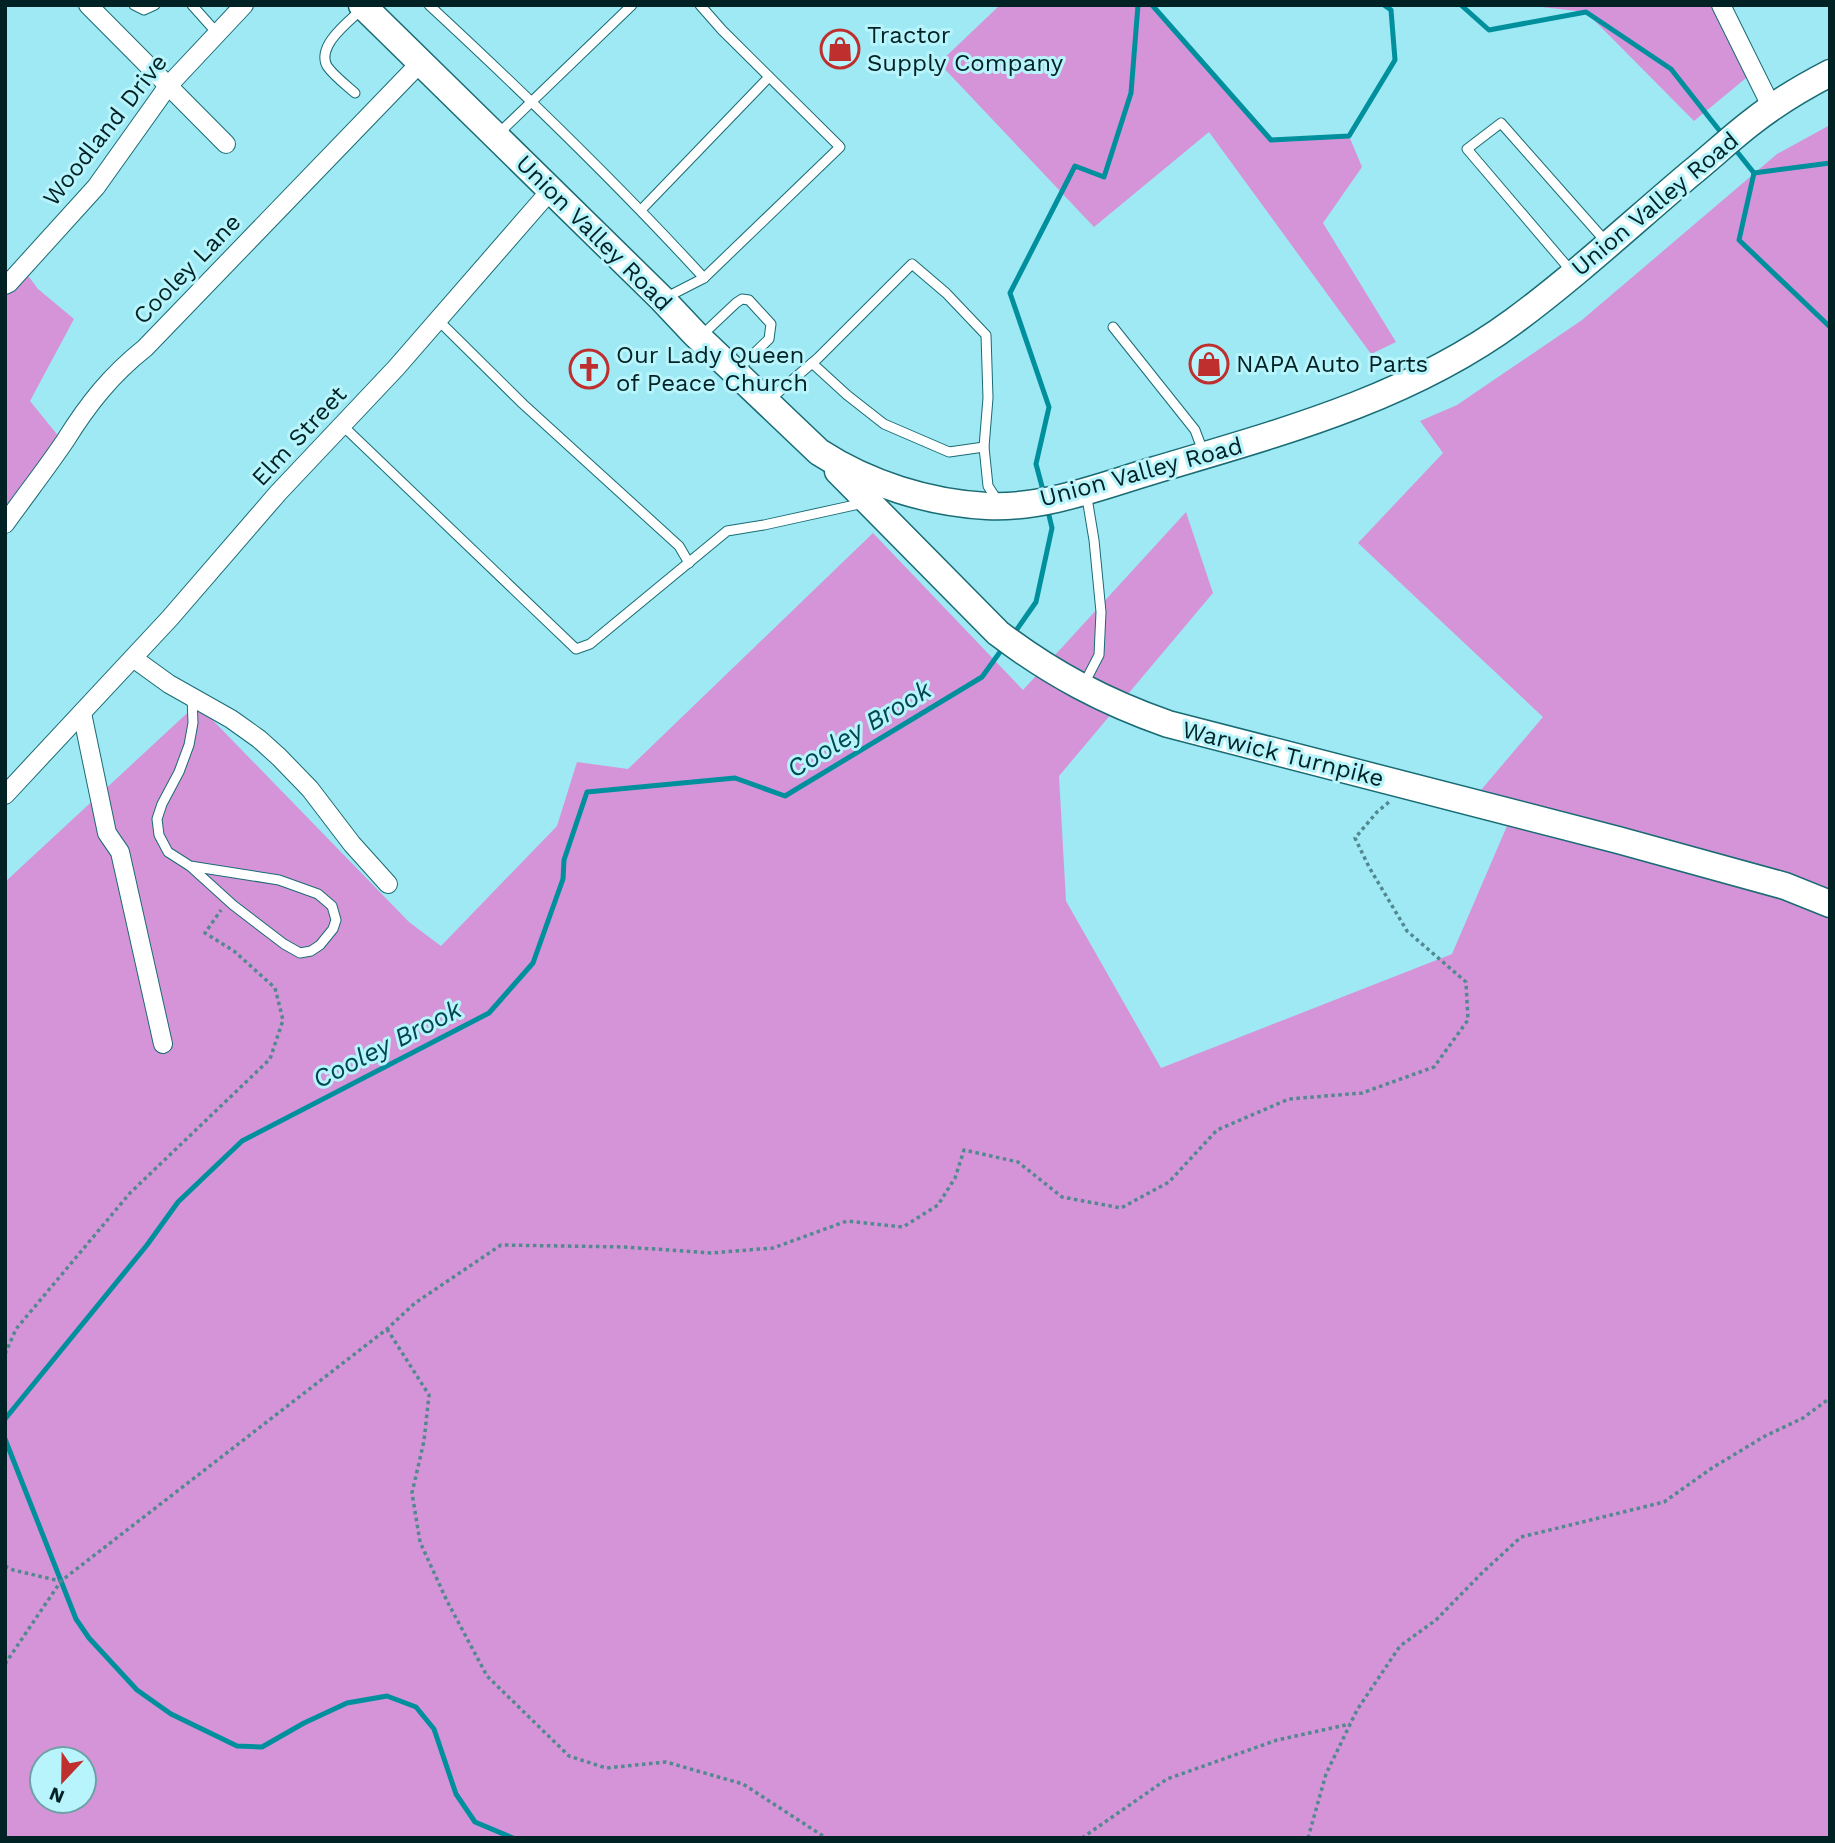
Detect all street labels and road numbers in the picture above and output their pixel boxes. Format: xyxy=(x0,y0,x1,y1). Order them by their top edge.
street label: Woodland Drive xyxy=(37,49,173,211)
street label: Union Valley Road xyxy=(1566,126,1744,282)
street label: Union Valley Road xyxy=(510,149,678,317)
street label: Cooley Lane xyxy=(127,208,247,330)
street label: Elm Street xyxy=(246,380,352,492)
street label: Union Valley Road xyxy=(1036,431,1246,513)
street label: Warwick Turnpike xyxy=(1179,715,1387,793)

